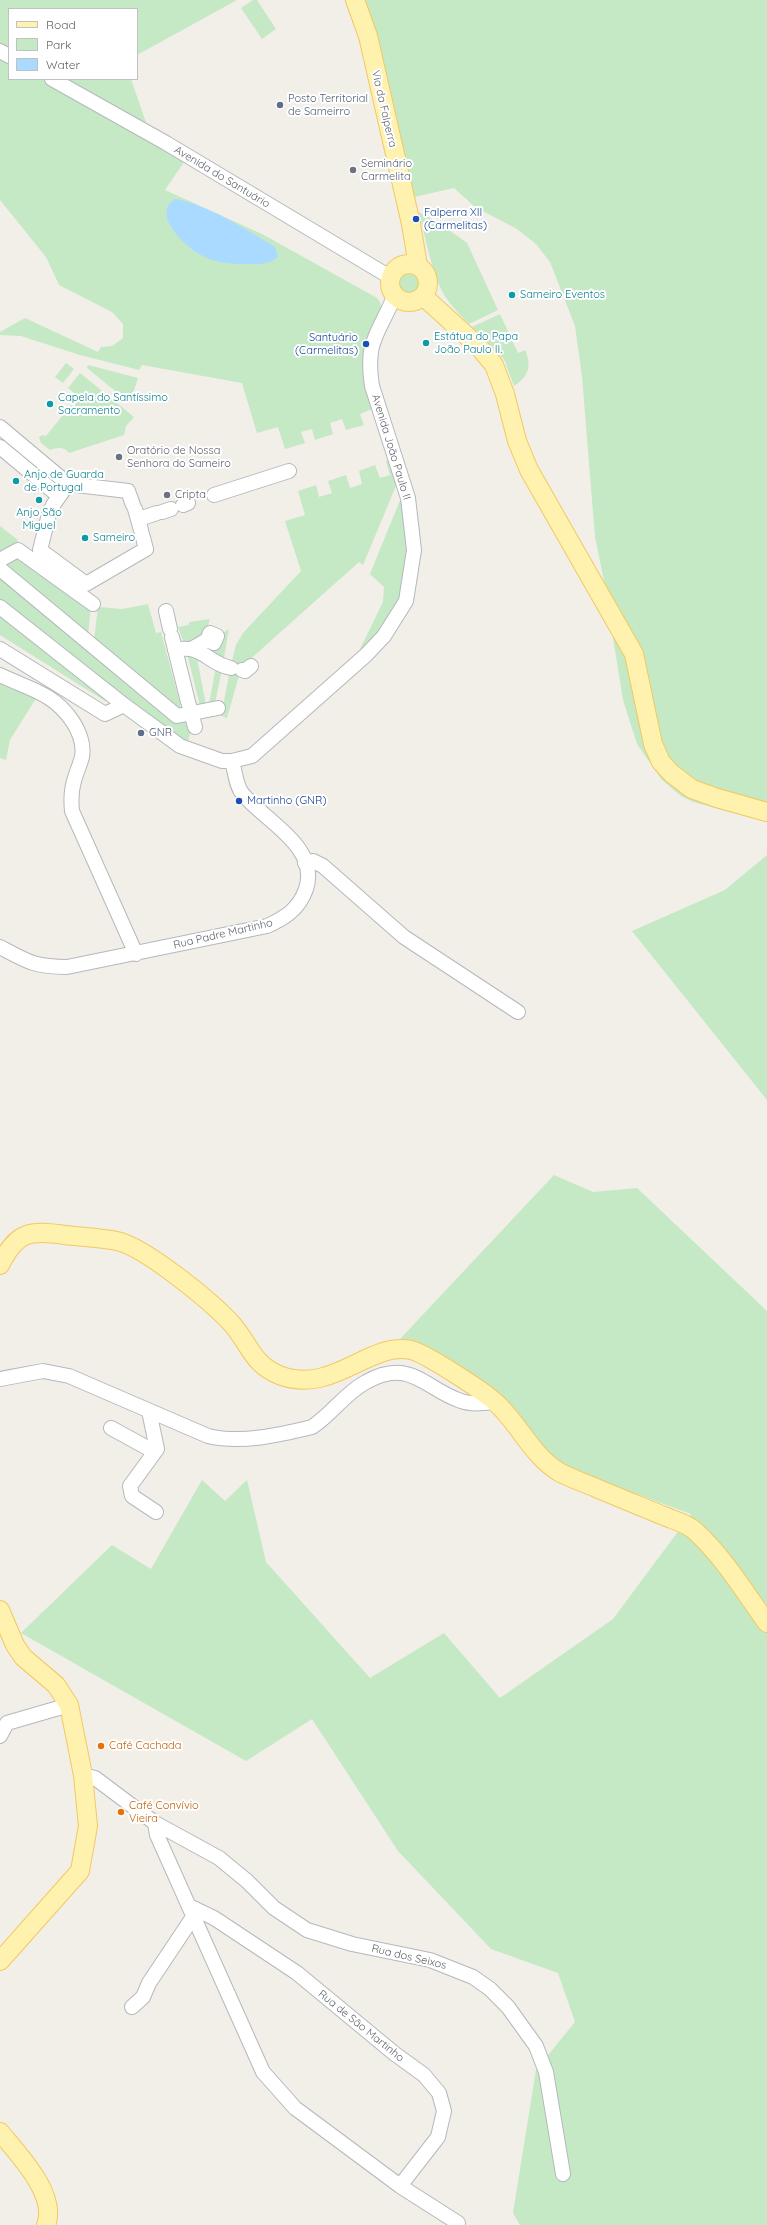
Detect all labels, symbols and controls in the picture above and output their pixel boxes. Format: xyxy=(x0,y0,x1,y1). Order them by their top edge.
legend xyxy=(8,8,138,80)
text: Road xyxy=(46,17,76,32)
text: Park xyxy=(46,37,71,52)
text: Water xyxy=(46,57,80,72)
street label: Via da Falperra xyxy=(369,69,399,149)
place label: Posto Territorial de Sameirro xyxy=(288,92,368,118)
marker: Posto Territorial de Sameirro xyxy=(275,100,285,110)
street label: Avenida do Santuário xyxy=(172,143,272,211)
place label: Seminário Carmelita xyxy=(361,157,412,183)
marker: Seminário Carmelita xyxy=(348,165,358,175)
place label: Falperra XII (Carmelitas) xyxy=(424,206,487,232)
marker: Falperra XII (Carmelitas) xyxy=(411,214,421,224)
place label: Sameiro Eventos xyxy=(520,288,605,302)
marker: Sameiro Eventos xyxy=(507,290,517,300)
place label: Estátua do Papa João Paulo II. xyxy=(434,330,518,356)
place label: Santuário (Carmelitas) xyxy=(295,331,358,357)
marker: Estátua do Papa João Paulo II. xyxy=(421,338,431,348)
marker: Santuário (Carmelitas) xyxy=(361,339,371,349)
place label: Capela do Santíssimo Sacramento xyxy=(58,391,168,417)
street label: Avenida João Paulo II xyxy=(369,392,413,502)
marker: Capela do Santíssimo Sacramento xyxy=(45,399,55,409)
place label: Oratório de Nossa Senhora do Sameiro xyxy=(127,444,231,470)
marker: Oratório de Nossa Senhora do Sameiro xyxy=(114,452,124,462)
place label: Anjo de Guarda de Portugal xyxy=(24,468,104,494)
marker: Anjo de Guarda de Portugal xyxy=(11,476,21,486)
place label: Cripta xyxy=(175,488,206,502)
marker: Cripta xyxy=(162,490,172,500)
marker: Anjo São Miguel xyxy=(34,495,44,505)
place label: Anjo São Miguel xyxy=(16,506,62,532)
place label: Sameiro xyxy=(93,531,135,545)
marker: Sameiro xyxy=(80,533,90,543)
place label: GNR xyxy=(149,726,172,740)
marker: GNR xyxy=(136,728,146,738)
place label: Martinho (GNR) xyxy=(247,794,327,808)
marker: Martinho (GNR) xyxy=(234,796,244,806)
street label: Rua Padre Martinho xyxy=(172,916,274,952)
place label: Café Cachada xyxy=(109,1739,181,1753)
marker: Café Cachada xyxy=(96,1741,106,1751)
place label: Café Convívio Vieira xyxy=(129,1799,199,1825)
marker: Café Convívio Vieira xyxy=(116,1807,126,1817)
street label: Rua dos Seixos xyxy=(370,1942,448,1972)
street label: Rua de São Martinho xyxy=(315,1987,407,2065)

